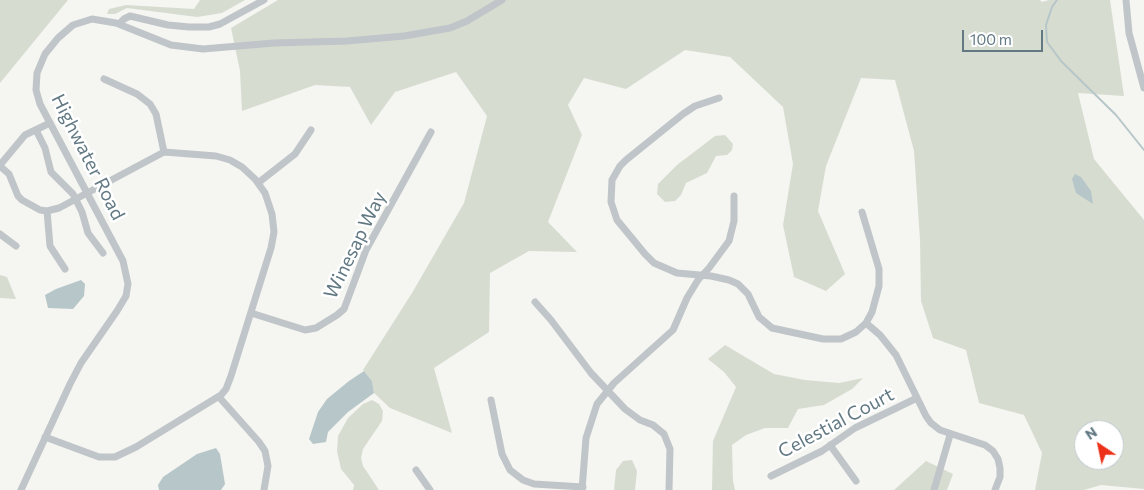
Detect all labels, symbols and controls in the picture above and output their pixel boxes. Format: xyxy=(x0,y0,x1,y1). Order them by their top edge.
scale bar xyxy=(964,20,1045,52)
text: 100 m xyxy=(970,30,1012,48)
street label: Highwater Road xyxy=(46,90,130,224)
street label: Winesap Way xyxy=(319,188,391,302)
street label: Celestial Court xyxy=(774,383,898,463)
north arrow xyxy=(1074,420,1124,470)
text: N xyxy=(1082,423,1100,443)

